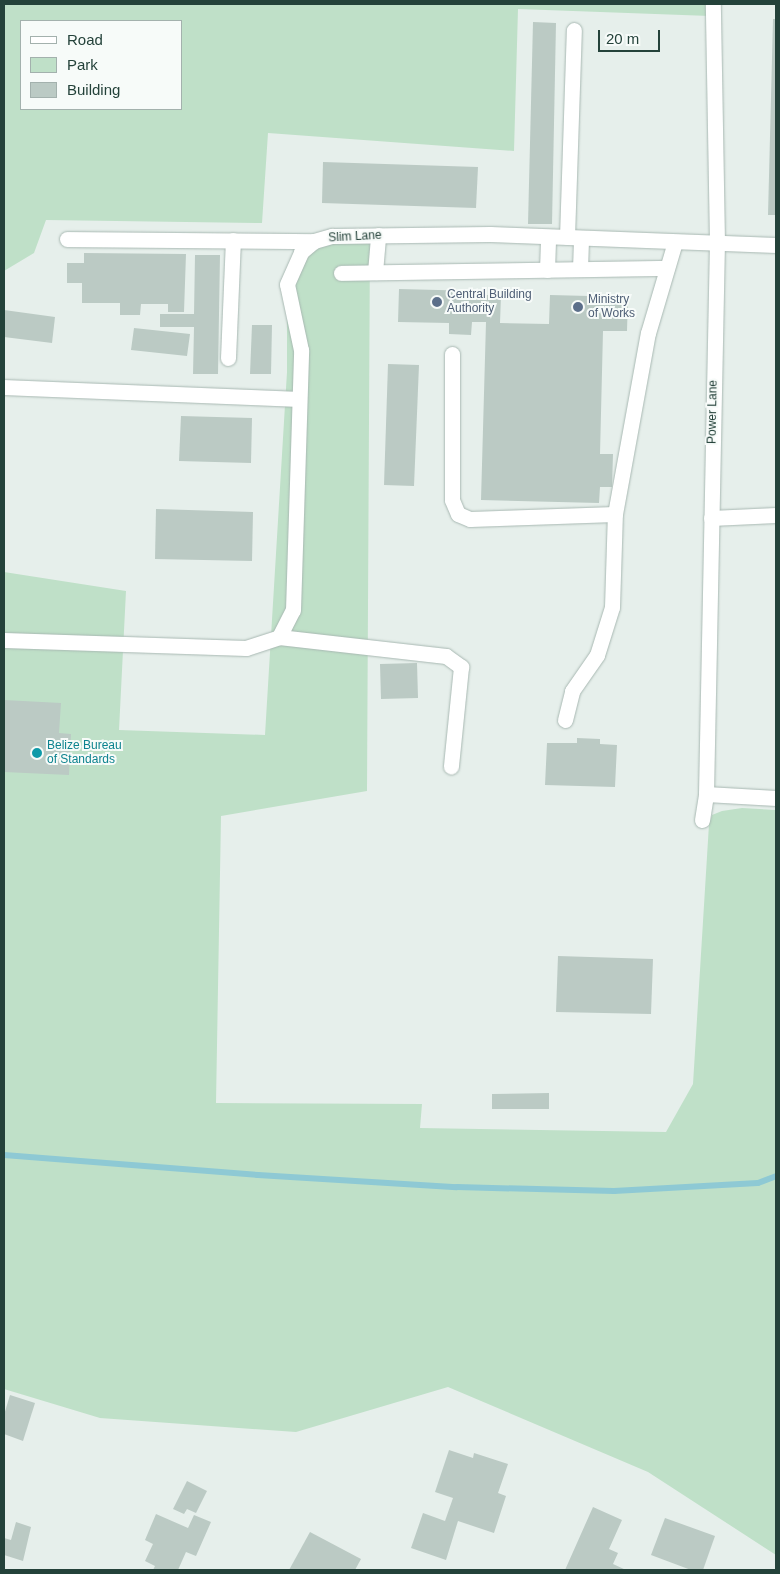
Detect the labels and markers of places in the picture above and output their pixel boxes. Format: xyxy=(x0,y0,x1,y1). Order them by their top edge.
place label: Central Building Authority xyxy=(447,288,532,316)
place label: Ministry of Works xyxy=(588,293,635,321)
marker: Central Building Authority xyxy=(431,296,443,308)
marker: Ministry of Works xyxy=(572,301,584,313)
place label: Belize Bureau of Standards xyxy=(47,739,122,767)
marker: Belize Bureau of Standards xyxy=(31,747,43,759)

